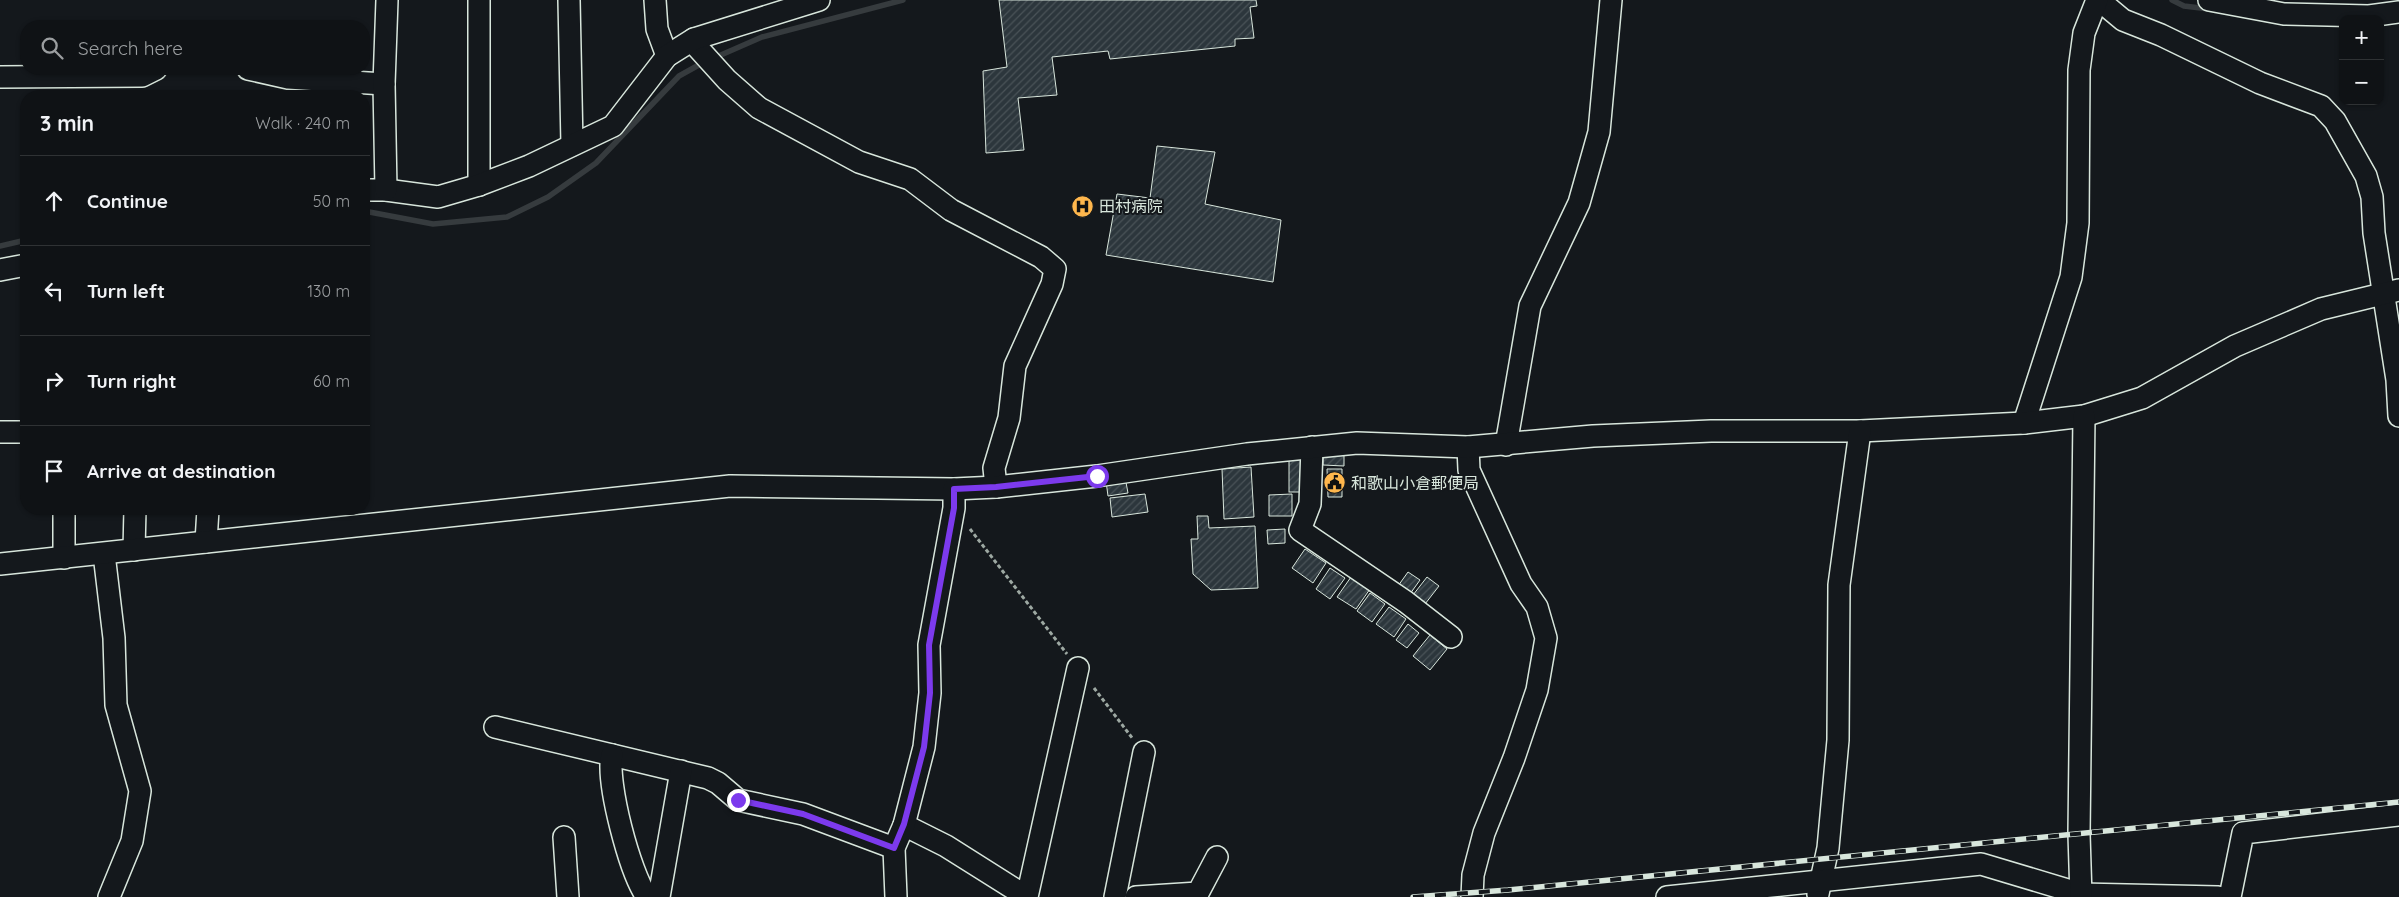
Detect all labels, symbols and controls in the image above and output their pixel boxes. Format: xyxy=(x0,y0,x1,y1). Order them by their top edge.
map controls xyxy=(2339,15,2384,105)
button: + xyxy=(2339,15,2384,60)
search box xyxy=(20,20,370,75)
icon: search xyxy=(38,34,66,62)
text: Search here xyxy=(78,36,183,60)
button: − xyxy=(2339,60,2384,105)
text: 3 min xyxy=(40,110,94,136)
text: Walk · 240 m xyxy=(255,113,350,133)
icon: ahead xyxy=(40,187,68,215)
text: Continue xyxy=(87,189,168,213)
text: 50 m xyxy=(313,191,350,211)
hospital icon: 田村病院 xyxy=(1071,194,1095,218)
place label: 田村病院 xyxy=(1099,196,1163,216)
icon: left xyxy=(40,277,68,305)
text: Turn left xyxy=(87,279,165,303)
text: 130 m xyxy=(307,281,350,301)
icon: right xyxy=(40,367,68,395)
text: Turn right xyxy=(87,369,176,393)
text: 60 m xyxy=(313,371,350,391)
icon: arrive xyxy=(40,457,68,485)
text: Arrive at destination xyxy=(87,459,276,483)
route start xyxy=(1086,465,1109,488)
public building icon: 和歌山小倉郵便局 xyxy=(1323,471,1347,495)
place label: 和歌山小倉郵便局 xyxy=(1351,473,1479,493)
route end xyxy=(727,789,750,812)

